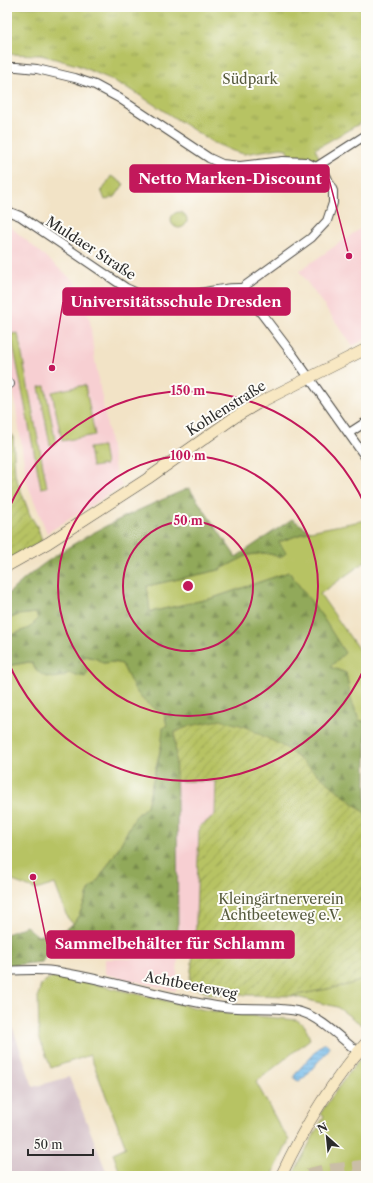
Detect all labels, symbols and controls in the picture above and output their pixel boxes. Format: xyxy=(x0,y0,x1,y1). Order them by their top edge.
park label: Südpark xyxy=(222,70,279,88)
callout: Netto Marken-Discount xyxy=(130,165,329,192)
text: Netto Marken-Discount xyxy=(138,169,322,188)
street label: Muldaer Straße xyxy=(43,212,140,284)
callout: Universitätsschule Dresden xyxy=(63,288,290,315)
text: Universitätsschule Dresden xyxy=(70,292,282,311)
street label: Kohlenstraße xyxy=(183,376,269,440)
text: 150 m xyxy=(171,383,205,398)
text: 100 m xyxy=(170,448,206,463)
text: 50 m xyxy=(173,513,203,528)
centre of rings xyxy=(181,579,195,593)
park label: Kleingärtnerverein Achtbeeteweg e.V. xyxy=(218,890,344,924)
callout: Sammelbehälter für Schlamm xyxy=(47,931,294,958)
text: Sammelbehälter für Schlamm xyxy=(55,934,285,953)
street label: Achtbeeteweg xyxy=(142,967,240,1003)
north arrow xyxy=(307,1117,347,1157)
text: N xyxy=(315,1119,330,1136)
scale bar xyxy=(28,1131,93,1157)
text: 50 m xyxy=(34,1137,63,1152)

